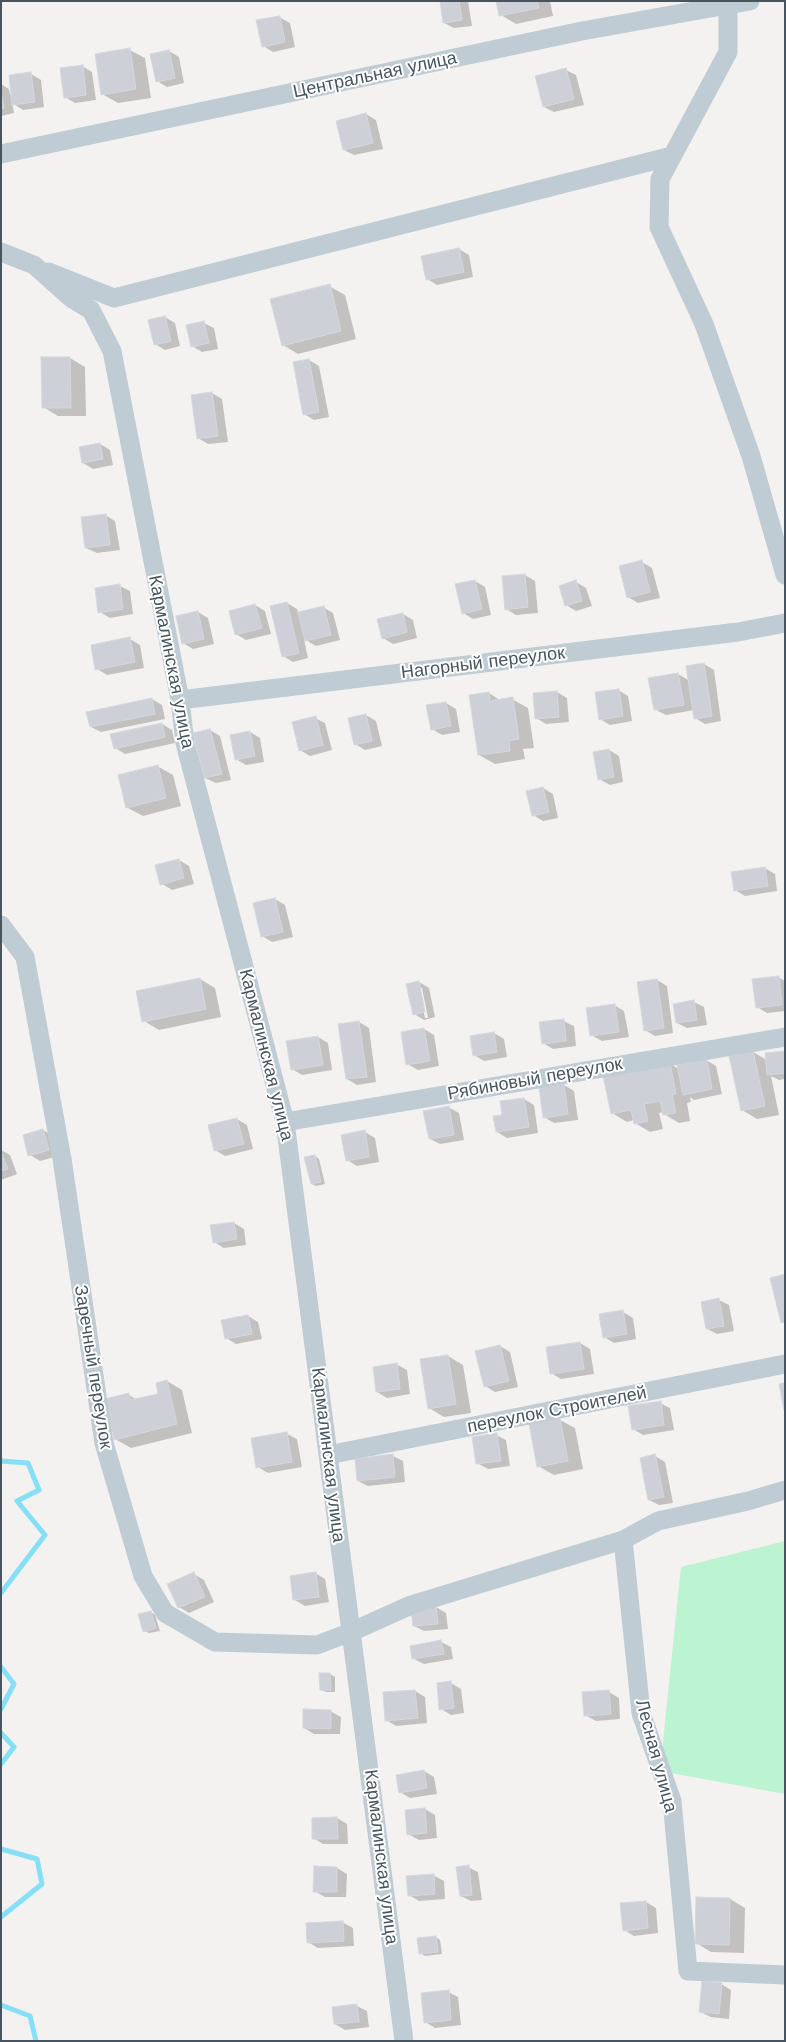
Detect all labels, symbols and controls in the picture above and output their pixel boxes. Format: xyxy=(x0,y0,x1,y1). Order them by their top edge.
street label: Центральная улица xyxy=(291,47,459,103)
street label: Кармалинская улица xyxy=(144,574,198,750)
street label: Нагорный переулок xyxy=(400,642,566,684)
street label: Кармалинская улица xyxy=(234,967,298,1143)
street label: Рябиновый переулок xyxy=(446,1053,624,1105)
street label: Заречный переулок xyxy=(69,1284,117,1450)
street label: Кармалинская улица xyxy=(307,1366,349,1544)
street label: переулок Строителей xyxy=(465,1382,649,1438)
street label: Лесная улица xyxy=(631,1697,681,1815)
street label: Кармалинская улица xyxy=(360,1768,402,1946)

